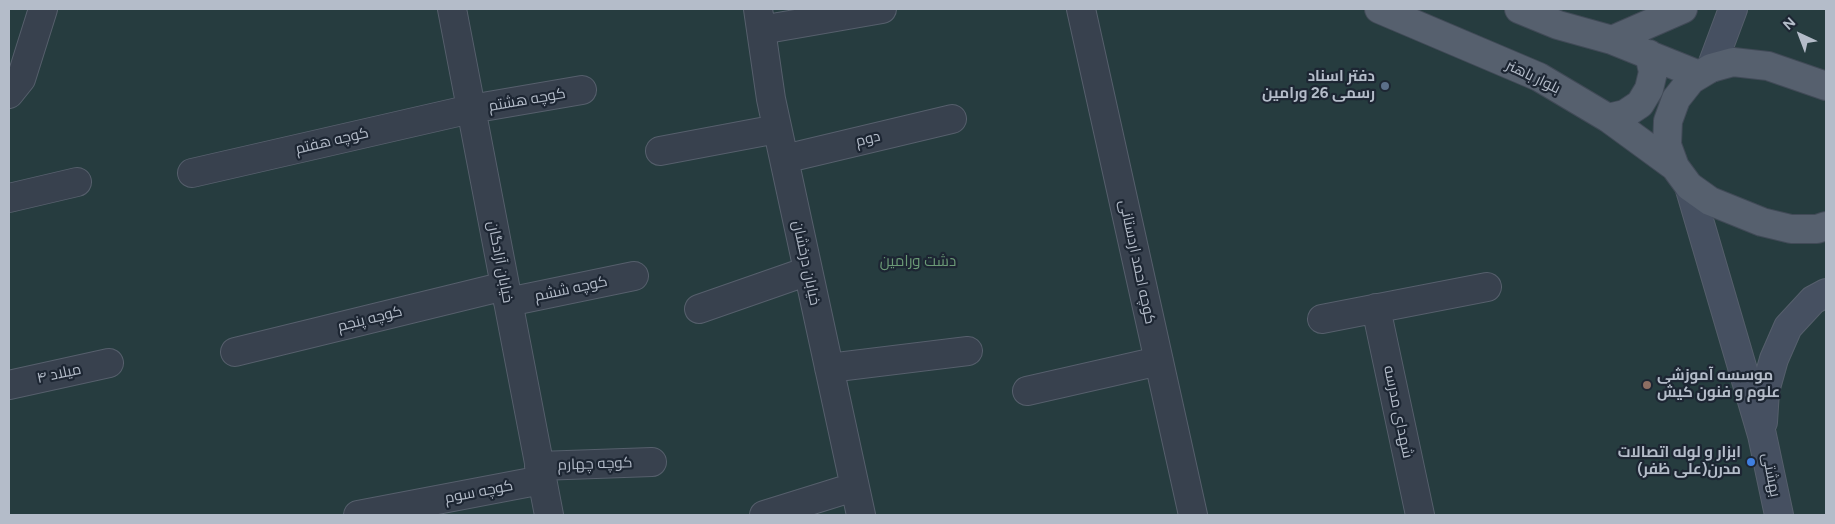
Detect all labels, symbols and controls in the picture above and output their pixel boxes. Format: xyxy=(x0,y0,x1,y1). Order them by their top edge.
north arrow xyxy=(1775,10,1825,60)
text: N xyxy=(1780,14,1799,34)
street label: بلوار باهنر xyxy=(1503,56,1563,98)
place label: دفتر اسناد رسمی 26 ورامین xyxy=(1262,68,1375,103)
marker: دفتر اسناد رسمی 26 ورامین xyxy=(1379,80,1391,92)
street label: کوچه هشتم xyxy=(487,84,567,116)
street label: کوچه هفتم xyxy=(294,124,370,158)
street label: دوم xyxy=(854,127,882,151)
street label: کوچه احمد اردستانی xyxy=(1115,198,1159,326)
street label: خیابان درخشان xyxy=(788,219,824,307)
street label: خیابان آزادگان xyxy=(483,220,517,304)
park label: دشت ورامین xyxy=(880,253,956,271)
street label: کوچه ششم xyxy=(533,273,609,305)
street label: کوچه پنجم xyxy=(336,302,404,336)
street label: میلاد ۴ xyxy=(35,361,83,387)
street label: شهدای مدرسه xyxy=(1379,364,1417,460)
place label: موسسه آموزشی علوم و فنون کیش xyxy=(1657,367,1780,402)
marker: موسسه آموزشی علوم و فنون کیش xyxy=(1641,379,1653,391)
place label: ابزار و لوله اتصالات مدرن(علی ظفر) xyxy=(1618,444,1741,479)
street label: بهشتی xyxy=(1758,451,1784,499)
street label: کوچه چهارم xyxy=(557,454,633,474)
marker: ابزار و لوله اتصالات مدرن(علی ظفر) xyxy=(1745,456,1757,468)
street label: کوچه سوم xyxy=(443,477,515,507)

